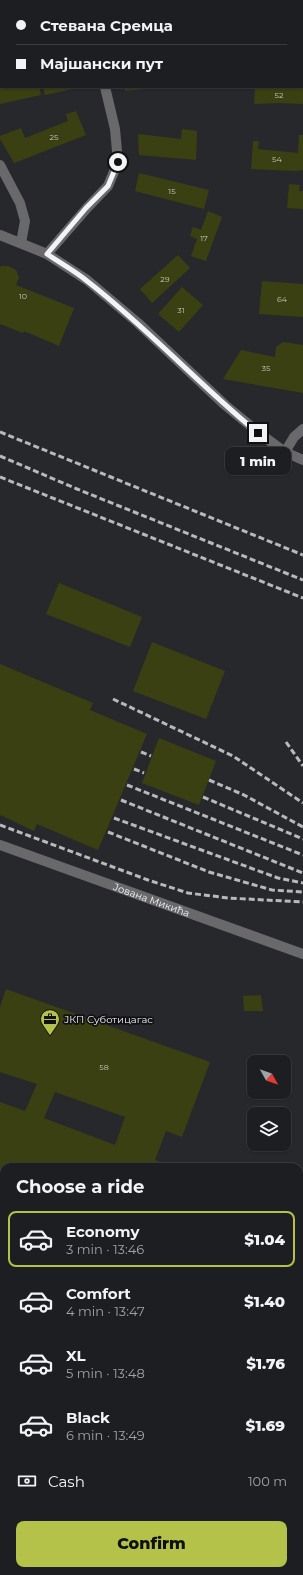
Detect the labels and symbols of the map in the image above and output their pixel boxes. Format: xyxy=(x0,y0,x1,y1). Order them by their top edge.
house number: 52 xyxy=(274,90,284,100)
house number: 25 xyxy=(49,132,59,142)
route start xyxy=(109,153,127,171)
house number: 54 xyxy=(272,154,283,164)
house number: 15 xyxy=(168,186,176,196)
house number: 17 xyxy=(200,233,208,243)
house number: 29 xyxy=(160,274,170,284)
house number: 10 xyxy=(19,291,27,301)
house number: 64 xyxy=(277,294,288,304)
house number: 31 xyxy=(177,305,185,315)
house number: 35 xyxy=(262,363,271,373)
route end xyxy=(249,424,267,442)
callout: 1 min xyxy=(225,447,291,475)
street label: Јована Микића xyxy=(111,880,191,920)
office icon: ЈКП Суботицагас xyxy=(39,1008,61,1036)
place label: ЈКП Суботицагас xyxy=(64,1013,153,1026)
north arrow xyxy=(247,1055,291,1099)
house number: 58 xyxy=(99,1062,109,1072)

